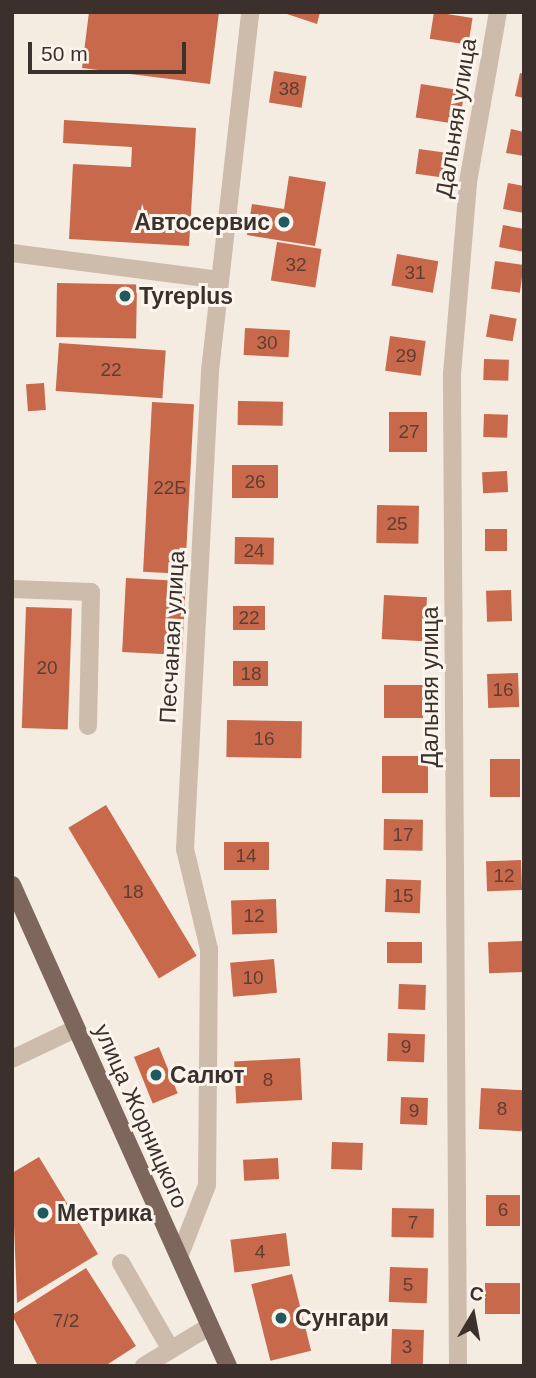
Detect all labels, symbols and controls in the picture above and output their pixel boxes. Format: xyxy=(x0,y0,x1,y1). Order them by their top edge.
scale bar xyxy=(32,28,189,72)
street label: Дальняя улица xyxy=(430,36,482,200)
text: 50 m xyxy=(41,42,88,65)
house number: 38 xyxy=(278,78,300,100)
place label: Автосервис xyxy=(134,208,270,236)
marker: Автосервис xyxy=(276,214,292,230)
house number: 32 xyxy=(285,254,307,276)
house number: 31 xyxy=(404,262,426,284)
place label: Tyreplus xyxy=(139,282,233,310)
marker: Tyreplus xyxy=(117,288,133,304)
house number: 30 xyxy=(256,332,278,354)
house number: 29 xyxy=(395,345,417,367)
house number: 22 xyxy=(100,359,122,381)
house number: 27 xyxy=(398,421,420,443)
house number: 26 xyxy=(244,471,266,493)
house number: 22Б xyxy=(153,477,187,499)
house number: 25 xyxy=(386,513,408,535)
house number: 24 xyxy=(243,540,265,562)
street label: Песчаная улица xyxy=(154,550,190,724)
street label: Дальняя улица xyxy=(416,606,444,768)
house number: 22 xyxy=(238,607,260,629)
house number: 20 xyxy=(36,657,58,679)
house number: 18 xyxy=(240,663,262,685)
house number: 16 xyxy=(492,679,514,701)
house number: 16 xyxy=(253,728,275,750)
house number: 17 xyxy=(392,824,414,846)
house number: 14 xyxy=(235,845,257,867)
house number: 12 xyxy=(493,865,515,887)
house number: 18 xyxy=(122,881,144,903)
house number: 15 xyxy=(392,885,414,907)
house number: 12 xyxy=(243,905,265,927)
house number: 10 xyxy=(242,967,264,989)
street label: улица Жорницкого xyxy=(88,1020,194,1212)
house number: 9 xyxy=(401,1036,411,1058)
place label: Салют xyxy=(170,1061,245,1089)
marker: Салют xyxy=(148,1067,164,1083)
house number: 8 xyxy=(263,1069,273,1091)
house number: 8 xyxy=(497,1098,507,1120)
house number: 9 xyxy=(409,1100,419,1122)
place label: Метрика xyxy=(57,1199,152,1227)
house number: 6 xyxy=(498,1199,508,1221)
marker: Метрика xyxy=(35,1205,51,1221)
house number: 7 xyxy=(408,1212,418,1234)
house number: 4 xyxy=(255,1241,265,1263)
house number: 5 xyxy=(403,1274,413,1296)
north arrow xyxy=(438,1280,508,1350)
text: С xyxy=(468,1282,485,1305)
place label: Сунгари xyxy=(295,1304,389,1332)
house number: 7/2 xyxy=(53,1310,79,1332)
marker: Сунгари xyxy=(273,1310,289,1326)
house number: 3 xyxy=(402,1336,412,1358)

